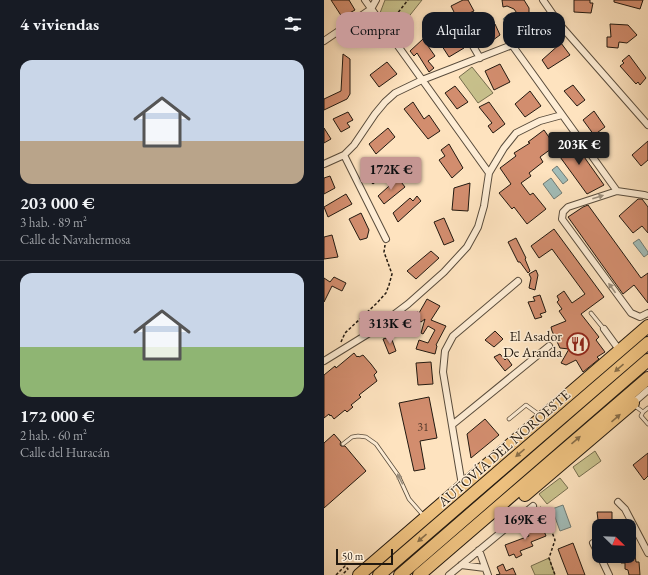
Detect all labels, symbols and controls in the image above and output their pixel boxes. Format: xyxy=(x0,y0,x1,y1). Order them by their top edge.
chip: Comprar xyxy=(336,12,414,48)
chip: Alquilar xyxy=(422,12,495,48)
chip: Filtros xyxy=(503,12,565,48)
text: 4 viviendas xyxy=(20,13,99,35)
icon: filters xyxy=(282,13,304,35)
icon: home xyxy=(126,86,198,158)
pin: 203K € xyxy=(546,132,612,166)
text: 203K € xyxy=(557,136,601,153)
pin: 172K € xyxy=(358,157,424,191)
text: 172K € xyxy=(369,161,413,178)
text: 203 000 € xyxy=(20,192,95,214)
one-way arrow xyxy=(592,194,604,200)
text: 3 hab. · 89 m² xyxy=(20,214,87,231)
text: Calle de Navahermosa xyxy=(20,231,131,248)
one-way arrow xyxy=(608,282,616,293)
icon: home xyxy=(126,299,198,371)
pin: 313K € xyxy=(357,311,423,345)
text: 313K € xyxy=(368,315,412,332)
place label: El Asador De Aranda xyxy=(503,327,562,361)
restaurant icon: El Asador De Aranda xyxy=(565,331,591,357)
one-way arrow xyxy=(613,364,624,373)
street label: AUTOVÍA DEL NOROESTE xyxy=(433,386,574,511)
text: 172 000 € xyxy=(20,405,95,427)
one-way arrow xyxy=(611,414,620,423)
house number: 31 xyxy=(417,419,429,435)
text: 2 hab. · 60 m² xyxy=(20,427,87,444)
one-way arrow xyxy=(572,436,581,445)
text: Calle del Huracán xyxy=(20,444,110,461)
one-way arrow xyxy=(515,449,526,458)
one-way arrow xyxy=(396,473,403,484)
pin: 169K € xyxy=(492,507,558,541)
text: 169K € xyxy=(503,511,547,528)
north arrow xyxy=(592,519,636,563)
map controls xyxy=(592,519,636,563)
one-way arrow xyxy=(416,534,427,543)
scale bar xyxy=(336,547,393,566)
text: 50 m xyxy=(342,549,363,563)

